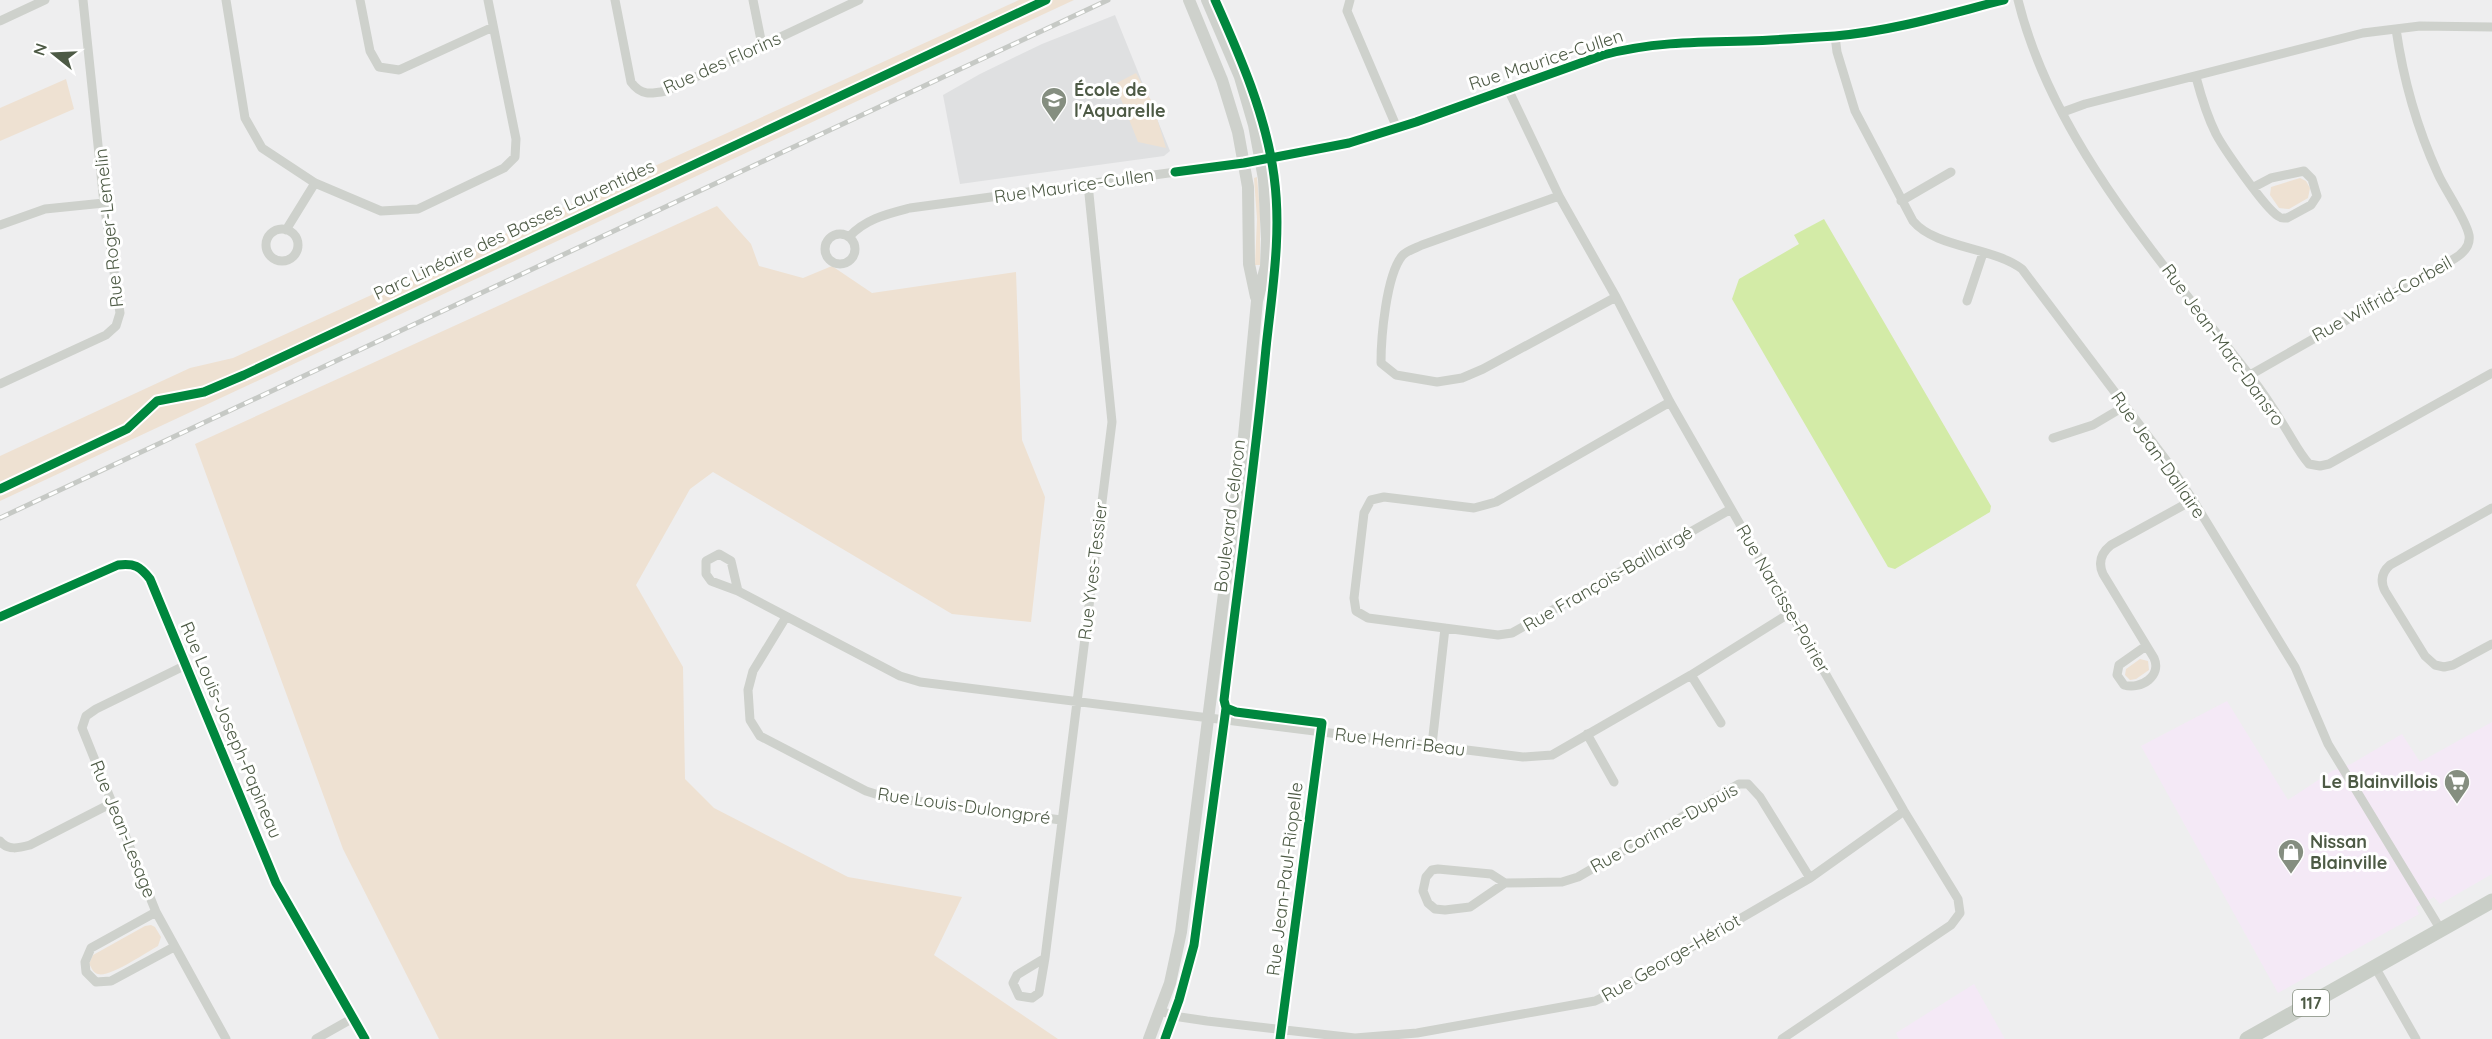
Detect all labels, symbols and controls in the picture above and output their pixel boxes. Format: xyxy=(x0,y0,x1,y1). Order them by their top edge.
north arrow xyxy=(24,24,84,84)
street label: Rue Maurice-Cullen xyxy=(1466,24,1626,95)
street label: Rue des Florins xyxy=(659,26,784,99)
text: N xyxy=(28,41,51,58)
place label: École de l'Aquarelle xyxy=(1074,78,1166,122)
school or university icon: École de l'Aquarelle xyxy=(1039,85,1069,123)
street label: Rue Roger-Lemelin xyxy=(89,147,128,309)
street label: Parc Linéaire des Basses Laurentides xyxy=(370,154,658,305)
street label: Rue Maurice-Cullen xyxy=(993,163,1155,208)
street label: Rue Wilfrid-Corbeil xyxy=(2308,251,2456,347)
street label: Rue Jean-Marc-Dansro xyxy=(2157,259,2290,430)
street label: Rue Jean-Dallaire xyxy=(2106,387,2211,523)
street label: Boulevard Céloron xyxy=(1209,438,1250,594)
street label: Rue Yves-Tessier xyxy=(1073,501,1112,641)
street label: Rue Narcisse-Poirier xyxy=(1731,520,1835,677)
street label: Rue François-Baillairgé xyxy=(1519,521,1697,637)
street label: Rue Louis-Joseph-Papineau xyxy=(175,618,288,842)
street label: Rue Henri-Beau xyxy=(1333,722,1467,761)
street label: Rue Jean-Lesage xyxy=(85,757,162,901)
supermarket icon: Le Blainvillois xyxy=(2442,767,2472,805)
place label: Le Blainvillois xyxy=(2321,770,2438,793)
street label: Rue Corinne-Dupuis xyxy=(1586,777,1742,878)
street label: Rue Jean-Paul-Riopelle xyxy=(1261,781,1308,977)
street label: Rue Louis-Dulongpré xyxy=(876,782,1052,829)
place label: Nissan Blainville xyxy=(2310,830,2387,874)
shop icon: Nissan Blainville xyxy=(2276,837,2306,875)
street label: Rue George-Hériot xyxy=(1597,909,1744,1007)
road number: 117 xyxy=(2293,990,2329,1016)

